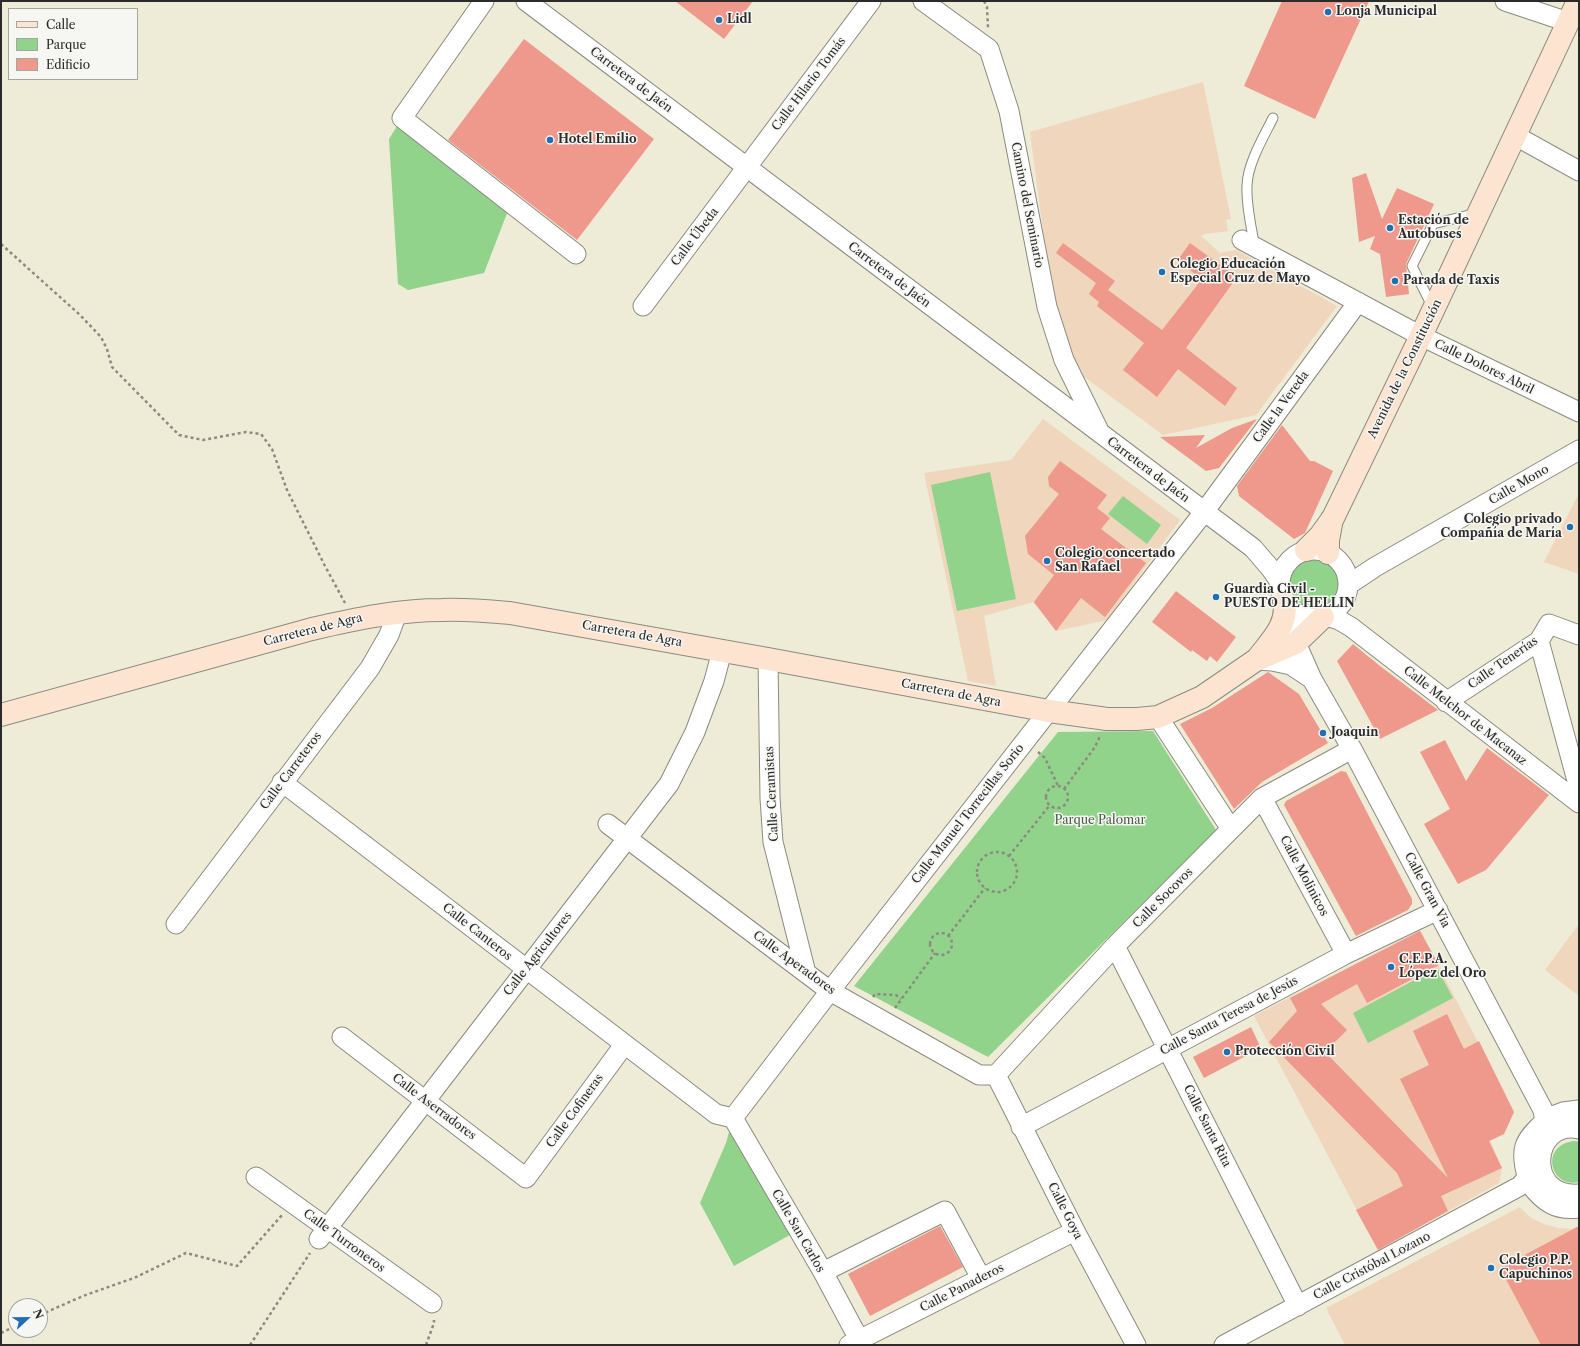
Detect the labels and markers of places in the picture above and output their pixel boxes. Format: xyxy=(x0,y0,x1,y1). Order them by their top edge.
place label: Lonja Municipal xyxy=(1336,5,1437,19)
marker: Lonja Municipal xyxy=(1323,7,1333,17)
place label: Lidl xyxy=(727,13,752,27)
marker: Lidl xyxy=(714,15,724,25)
place label: Hotel Emilio xyxy=(558,133,637,147)
marker: Hotel Emilio xyxy=(545,135,555,145)
place label: Estación de Autobuses xyxy=(1398,214,1469,242)
marker: Estación de Autobuses xyxy=(1385,223,1395,233)
place label: Colegio Educación Especial Cruz de Mayo xyxy=(1170,258,1310,286)
marker: Colegio Educación Especial Cruz de Mayo xyxy=(1157,267,1167,277)
place label: Parada de Taxis xyxy=(1403,274,1500,288)
marker: Parada de Taxis xyxy=(1390,276,1400,286)
place label: Colegio privado Compañía de María xyxy=(1440,513,1562,541)
marker: Colegio privado Compañía de María xyxy=(1565,522,1575,532)
place label: Colegio concertado San Rafael xyxy=(1055,547,1175,575)
marker: Colegio concertado San Rafael xyxy=(1042,556,1052,566)
place label: Guardia Civil - PUESTO DE HELLIN xyxy=(1224,583,1355,611)
marker: Guardia Civil - PUESTO DE HELLIN xyxy=(1211,592,1221,602)
place label: Joaquin xyxy=(1331,726,1379,740)
marker: Joaquin xyxy=(1318,728,1328,738)
place label: C.E.P.A. López del Oro xyxy=(1399,953,1486,981)
marker: C.E.P.A. López del Oro xyxy=(1386,962,1396,972)
place label: Protección Civil xyxy=(1235,1045,1335,1059)
marker: Protección Civil xyxy=(1222,1047,1232,1057)
place label: Colegio P.P. Capuchinos xyxy=(1499,1254,1572,1282)
marker: Colegio P.P. Capuchinos xyxy=(1486,1263,1496,1273)

